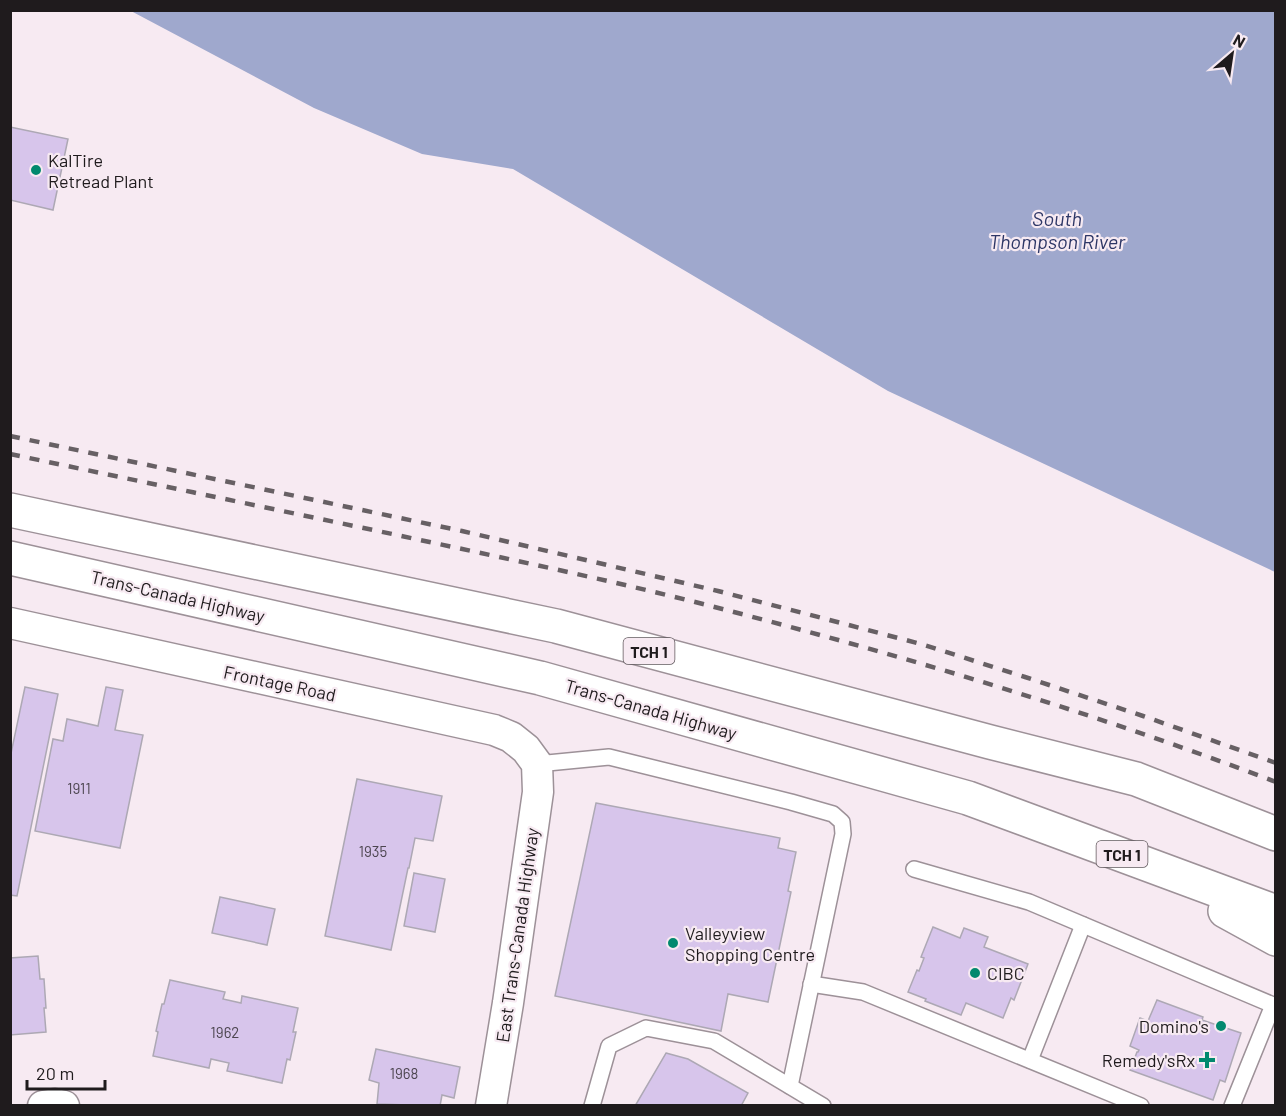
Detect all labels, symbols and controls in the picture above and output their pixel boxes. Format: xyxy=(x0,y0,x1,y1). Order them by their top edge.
north arrow xyxy=(1202,24,1262,84)
text: N xyxy=(1230,30,1249,51)
place label: KalTire Retread Plant xyxy=(48,149,154,192)
marker: KalTire Retread Plant xyxy=(29,163,43,177)
water label: South Thompson River xyxy=(989,206,1126,253)
street label: Trans-Canada Highway xyxy=(89,565,267,627)
road number: TCH 1 xyxy=(624,638,674,664)
street label: Frontage Road xyxy=(222,660,338,706)
street label: Trans-Canada Highway xyxy=(563,674,739,744)
house number: 1911 xyxy=(67,779,91,797)
street label: East Trans-Canada Highway xyxy=(491,826,543,1044)
road number: TCH 1 xyxy=(1096,841,1148,867)
house number: 1935 xyxy=(359,842,387,860)
place label: Valleyview Shopping Centre xyxy=(685,922,815,965)
marker: Valleyview Shopping Centre xyxy=(666,936,680,950)
place label: CIBC xyxy=(987,962,1025,984)
marker: CIBC xyxy=(968,966,982,980)
place label: Domino's xyxy=(1139,1015,1209,1037)
marker: Domino's xyxy=(1214,1019,1228,1033)
house number: 1962 xyxy=(211,1023,239,1041)
place label: Remedy'sRx xyxy=(1102,1049,1195,1071)
scale bar xyxy=(27,1053,105,1091)
marker: Remedy'sRx xyxy=(1200,1053,1214,1067)
text: 20 m xyxy=(36,1062,74,1084)
house number: 1968 xyxy=(390,1064,418,1082)

